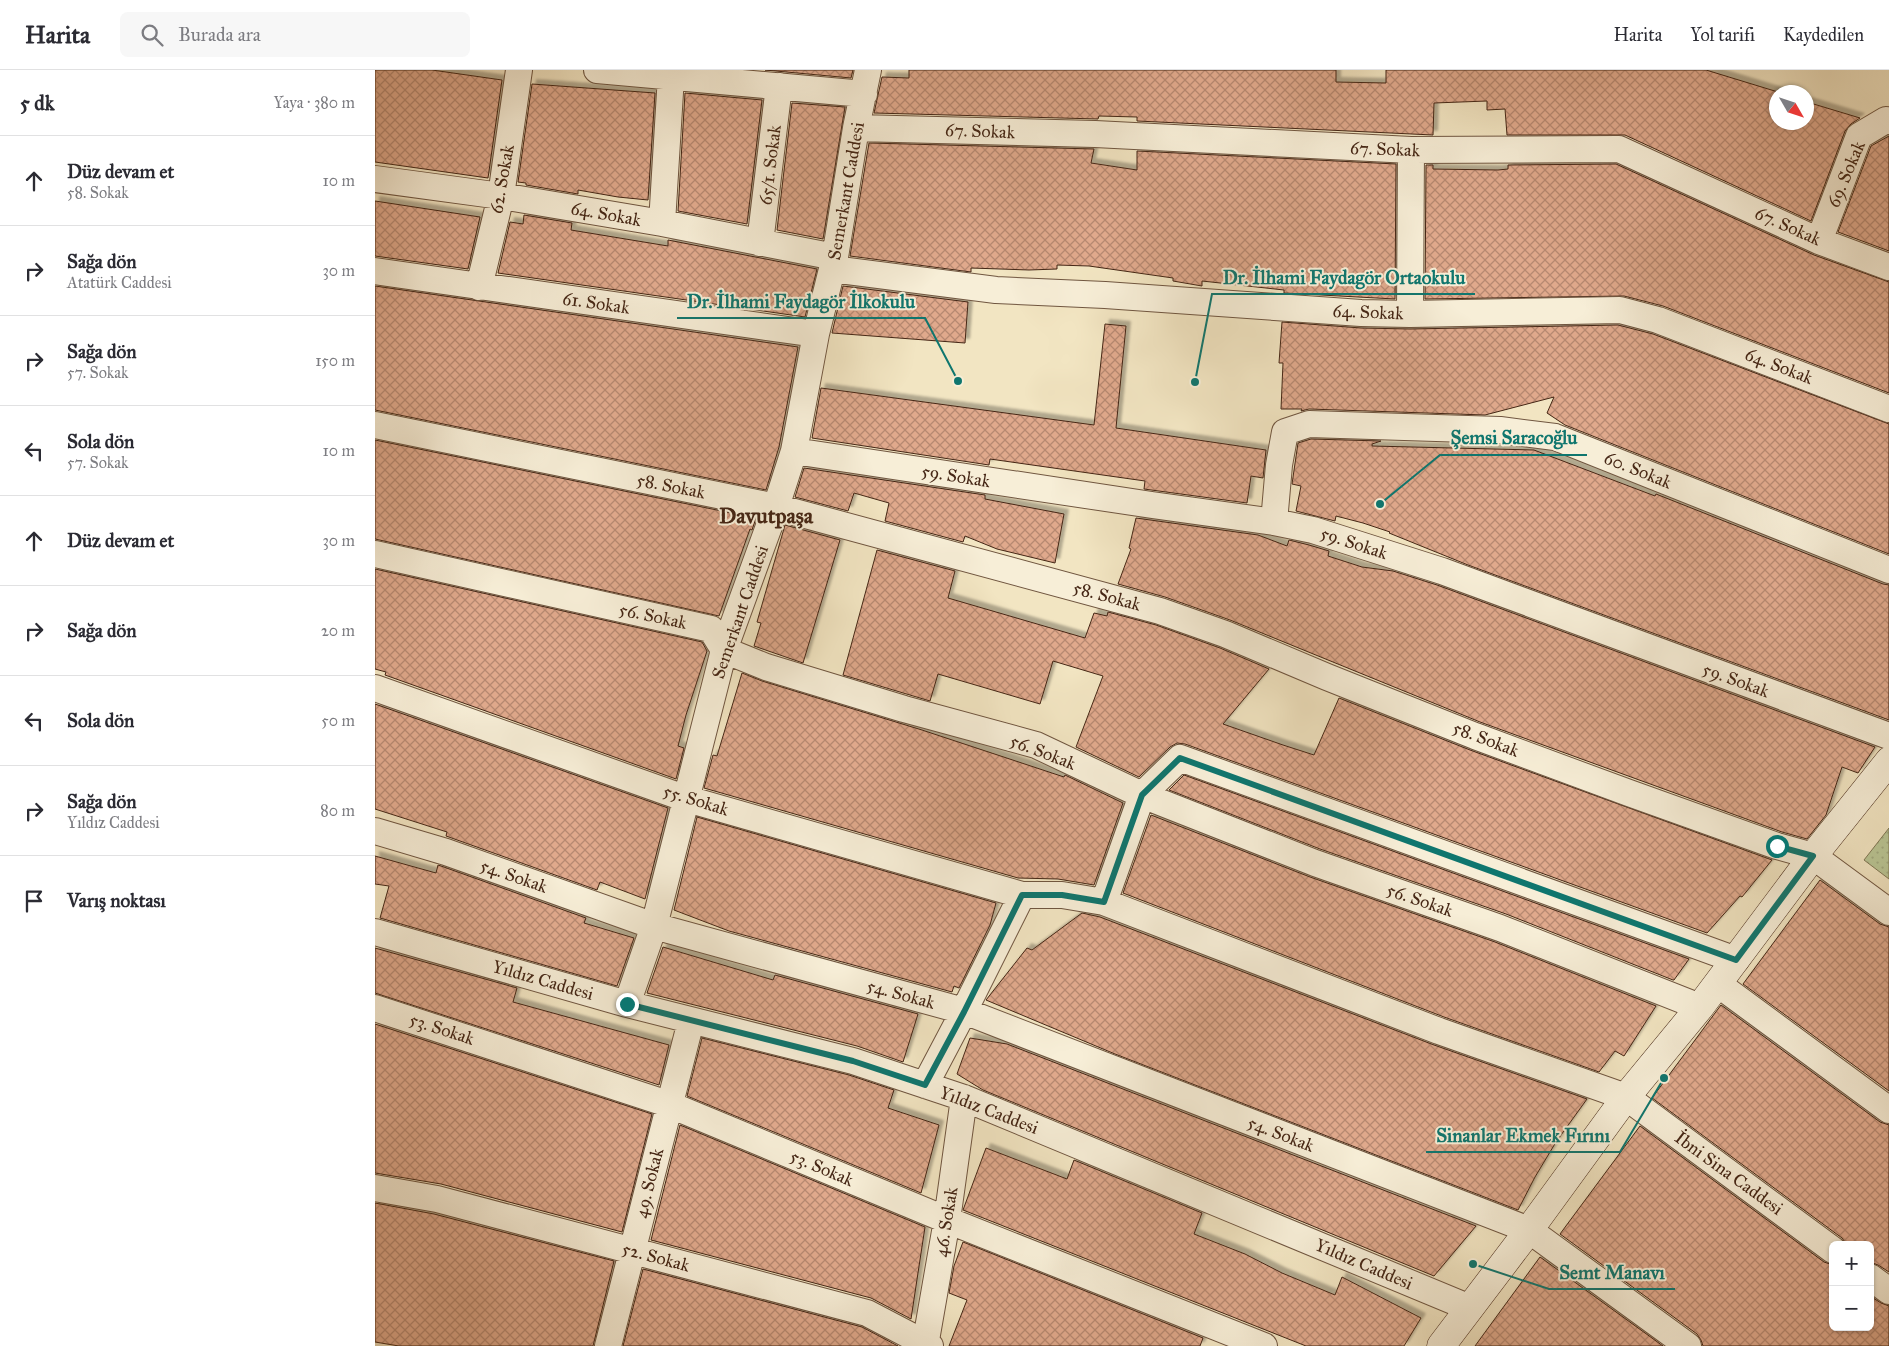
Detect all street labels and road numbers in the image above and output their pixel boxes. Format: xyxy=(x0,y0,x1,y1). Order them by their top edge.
street label: 67. Sokak xyxy=(945,119,1016,143)
street label: Semerkant Caddesi xyxy=(823,120,869,262)
street label: 65/1. Sokak xyxy=(754,123,786,206)
street label: 67. Sokak xyxy=(1350,137,1421,161)
street label: 69. Sokak xyxy=(1822,137,1870,211)
street label: 62. Sokak xyxy=(485,142,519,215)
street label: 64. Sokak xyxy=(569,197,644,231)
street label: 67. Sokak xyxy=(1752,202,1825,251)
street label: 61. Sokak xyxy=(561,287,632,319)
street label: 64. Sokak xyxy=(1332,300,1405,324)
street label: 64. Sokak xyxy=(1742,343,1817,389)
street label: 60. Sokak xyxy=(1601,446,1676,494)
street label: 59. Sokak xyxy=(920,460,993,492)
street label: 58. Sokak xyxy=(635,469,708,504)
street label: 59. Sokak xyxy=(1318,522,1391,564)
street label: Semerkant Caddesi xyxy=(707,542,773,682)
street label: 58. Sokak xyxy=(1071,576,1144,616)
street label: 56. Sokak xyxy=(617,598,690,634)
street label: 59. Sokak xyxy=(1700,658,1773,702)
street label: 58. Sokak xyxy=(1450,716,1523,762)
street label: 56. Sokak xyxy=(1007,729,1080,775)
street label: 55. Sokak xyxy=(660,780,732,821)
street label: 54. Sokak xyxy=(477,854,551,898)
street label: 56. Sokak xyxy=(1384,878,1457,922)
street label: Yıldız Caddesi xyxy=(490,955,596,1005)
street label: 54. Sokak xyxy=(864,974,938,1014)
street label: 53. Sokak xyxy=(407,1008,478,1050)
street label: Yıldız Caddesi xyxy=(936,1081,1042,1139)
street label: 54. Sokak xyxy=(1245,1111,1318,1157)
street label: İbni Sina Caddesi xyxy=(1671,1126,1788,1220)
street label: 49. Sokak xyxy=(630,1145,668,1220)
street label: 53. Sokak xyxy=(787,1145,858,1191)
street label: 46. Sokak xyxy=(930,1185,962,1259)
street label: Yıldız Caddesi xyxy=(1312,1233,1416,1295)
street label: 52. Sokak xyxy=(620,1237,693,1277)

